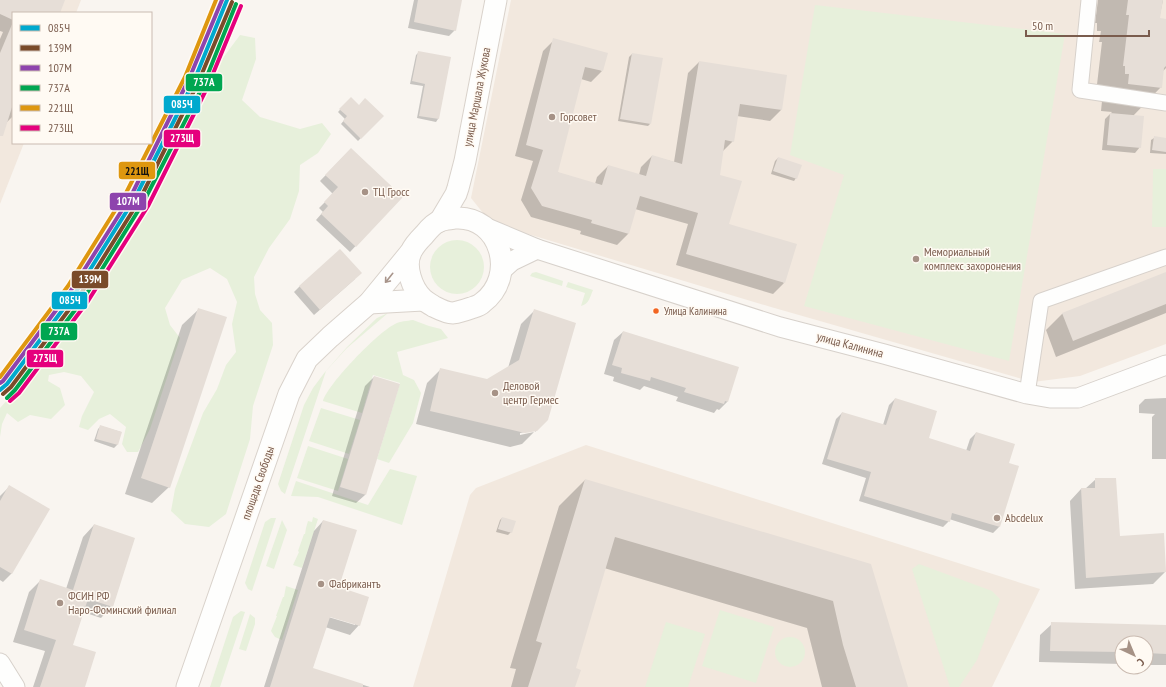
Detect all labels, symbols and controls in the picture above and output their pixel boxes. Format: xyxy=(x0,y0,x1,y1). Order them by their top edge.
legend xyxy=(12,12,152,144)
scale bar xyxy=(1026,12,1149,38)
text: 50 m xyxy=(1032,18,1053,33)
text: 085Ч xyxy=(48,20,70,35)
text: 139М xyxy=(48,40,72,55)
street label: улица Маршала Жукова xyxy=(460,46,494,148)
text: 107М xyxy=(48,60,72,75)
line badge: 737А xyxy=(185,73,223,92)
text: 737А xyxy=(193,75,215,89)
text: 737А xyxy=(48,80,70,95)
line badge: 085Ч xyxy=(163,95,201,114)
text: 085Ч xyxy=(171,97,193,111)
text: 221Щ xyxy=(48,100,73,115)
place label: Горсовет xyxy=(560,109,597,124)
marker: Горсовет xyxy=(547,112,557,122)
text: 273Щ xyxy=(48,120,73,135)
line badge: 273Щ xyxy=(163,129,201,148)
text: 273Щ xyxy=(170,131,195,145)
line badge: 221Щ xyxy=(118,161,156,180)
text: 221Щ xyxy=(125,164,150,178)
place label: ТЦ Гросс xyxy=(373,184,410,199)
marker: ТЦ Гросс xyxy=(360,187,370,197)
line badge: 107М xyxy=(109,192,147,211)
text: 107М xyxy=(116,194,140,208)
place label: Мемориальный комплекс захоронения xyxy=(924,244,1021,273)
marker: Мемориальный комплекс захоронения xyxy=(911,254,921,264)
line badge: 139М xyxy=(71,270,109,289)
text: 139М xyxy=(78,272,102,286)
one-way arrow xyxy=(385,273,394,284)
line badge: 085Ч xyxy=(51,291,88,310)
text: 085Ч xyxy=(59,293,81,307)
place label: Улица Калинина xyxy=(664,304,727,318)
marker: Улица Калинина xyxy=(651,306,661,316)
line badge: 737А xyxy=(40,322,78,341)
text: 737А xyxy=(48,324,70,338)
street label: улица Калинина xyxy=(815,328,885,361)
line badge: 273Щ xyxy=(26,349,64,368)
text: 273Щ xyxy=(33,351,58,365)
place label: Деловой центр Гермес xyxy=(503,378,560,407)
marker: Деловой центр Гермес xyxy=(490,388,500,398)
street label: площадь Свободы xyxy=(238,444,277,522)
place label: Abcdelux xyxy=(1005,510,1043,525)
marker: Abcdelux xyxy=(992,513,1002,523)
place label: Фабрикантъ xyxy=(329,576,381,591)
marker: Фабрикантъ xyxy=(316,579,326,589)
place label: ФСИН РФ Наро-Фоминский филиал xyxy=(68,588,176,617)
marker: ФСИН РФ Наро-Фоминский филиал xyxy=(55,598,65,608)
north arrow xyxy=(1114,635,1154,675)
text: С xyxy=(1134,655,1148,669)

